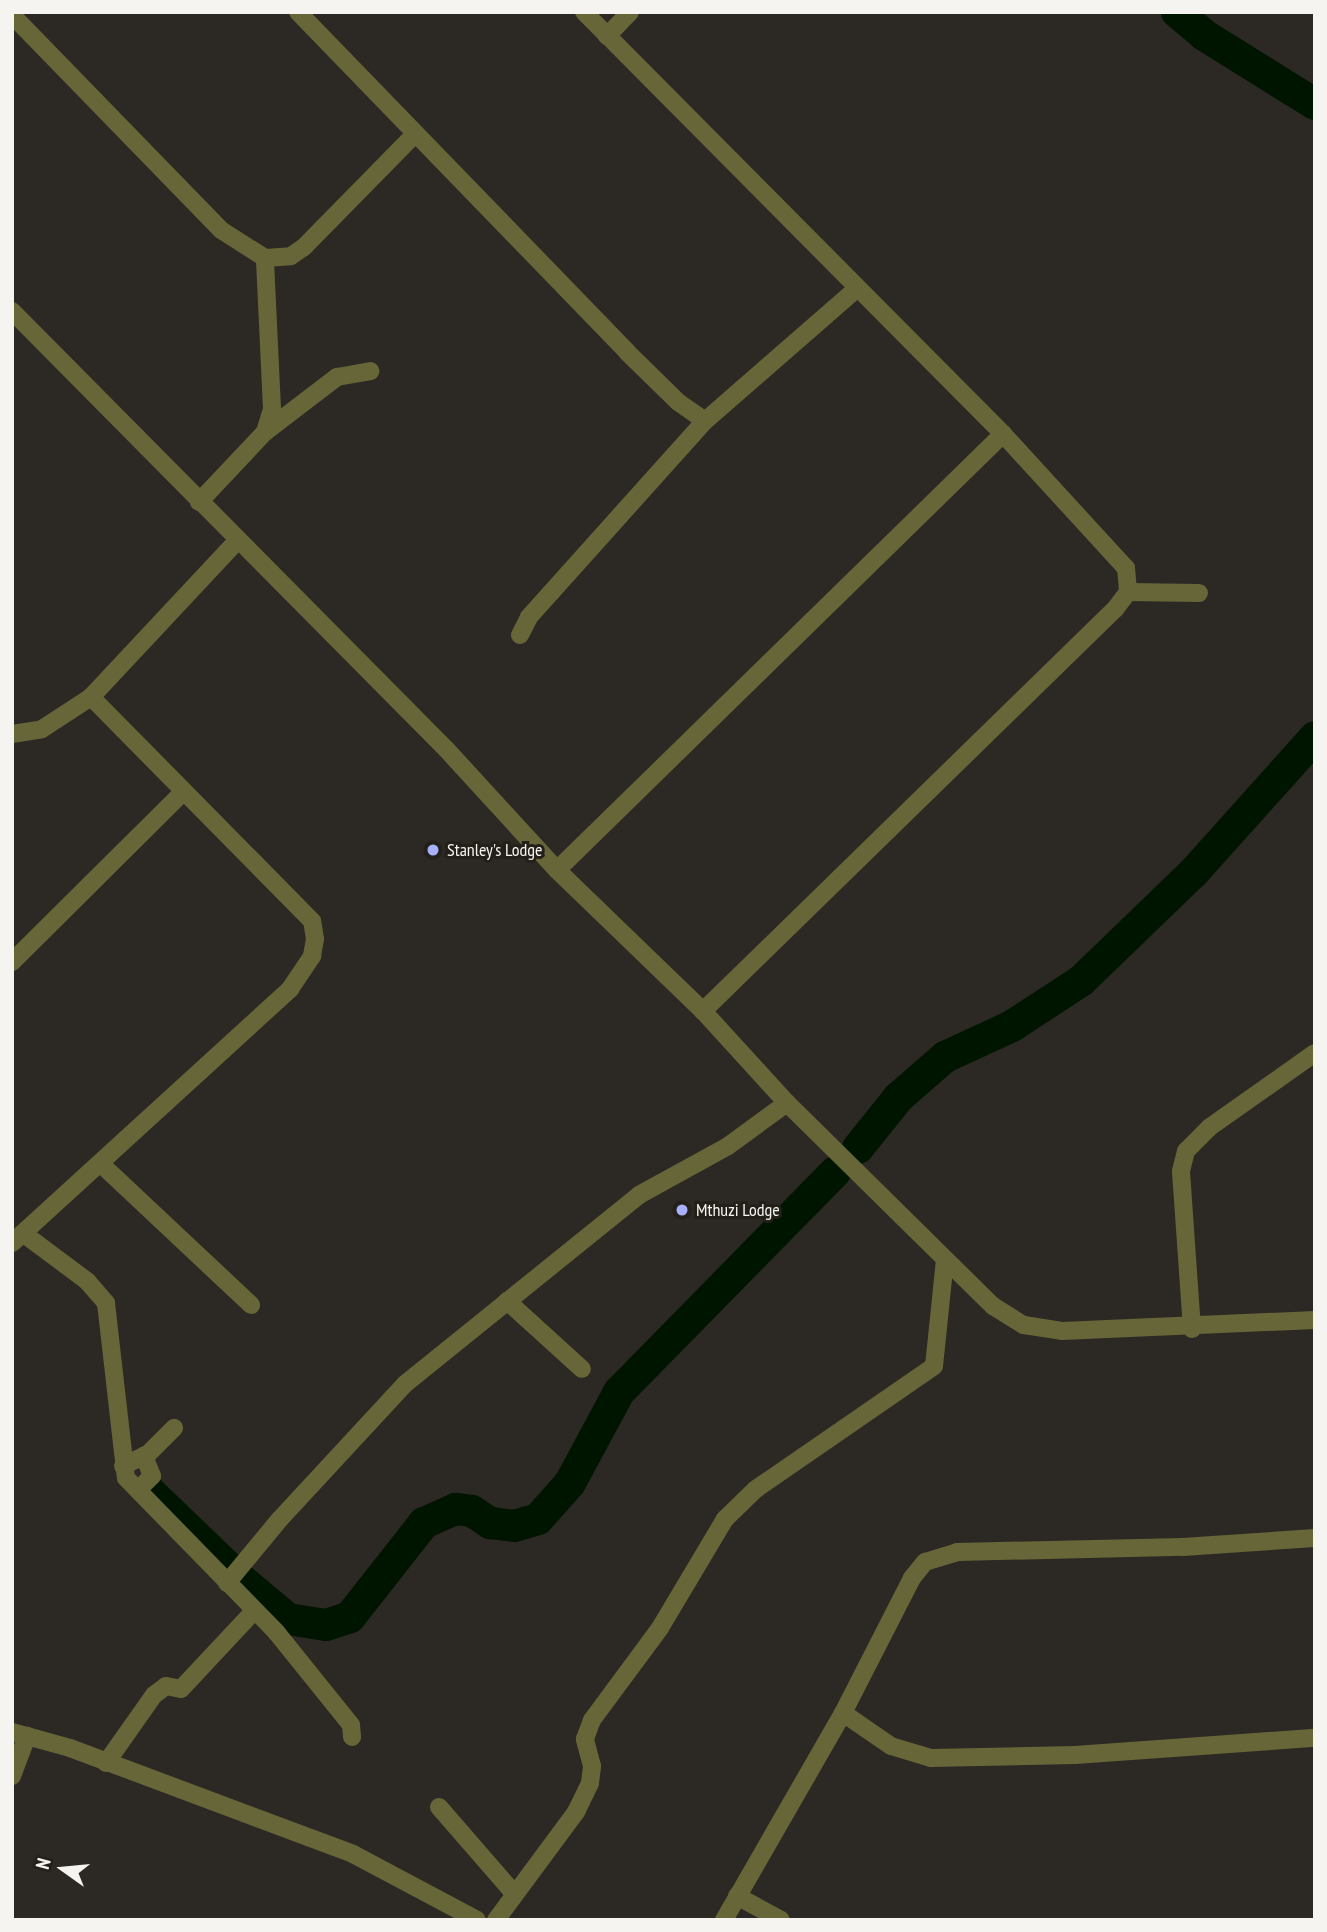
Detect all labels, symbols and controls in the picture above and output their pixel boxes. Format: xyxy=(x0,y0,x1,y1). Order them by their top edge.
place label: Stanley's Lodge xyxy=(447,839,543,861)
marker: Stanley's Lodge xyxy=(425,842,441,858)
place label: Mthuzi Lodge xyxy=(696,1199,780,1221)
marker: Mthuzi Lodge xyxy=(674,1202,690,1218)
north arrow xyxy=(28,1834,98,1904)
text: N xyxy=(30,1856,56,1872)

